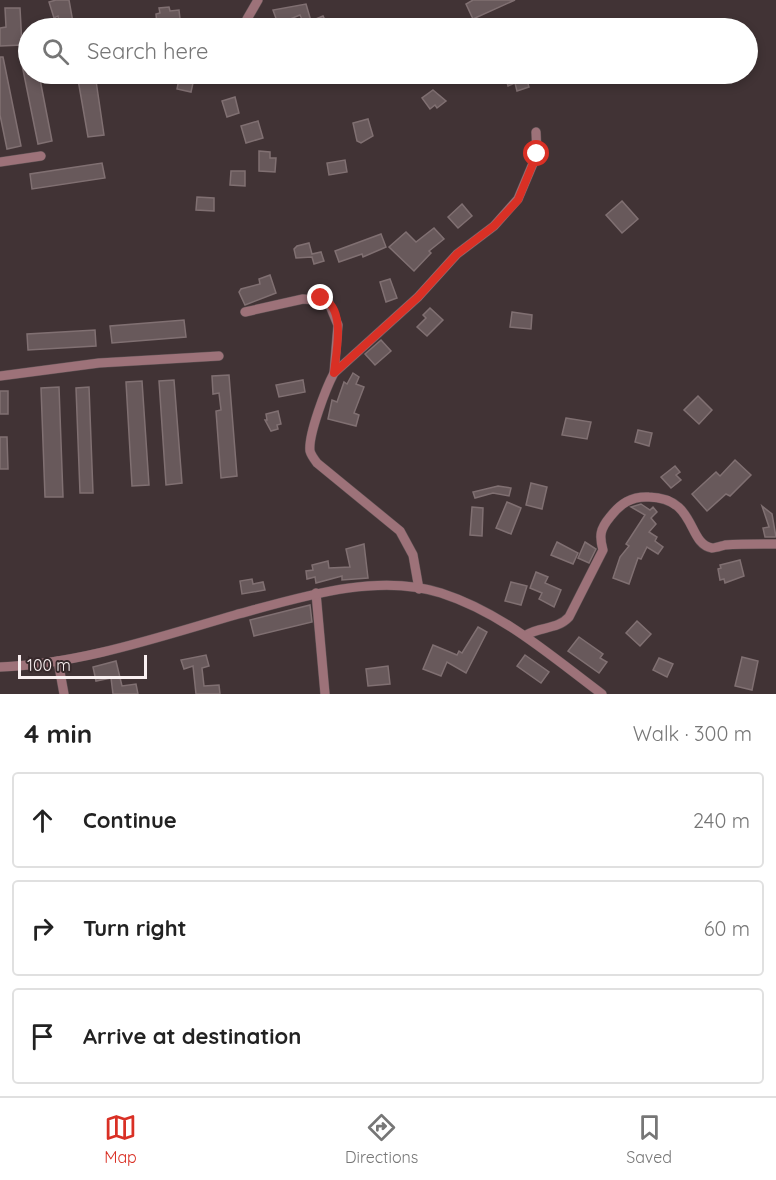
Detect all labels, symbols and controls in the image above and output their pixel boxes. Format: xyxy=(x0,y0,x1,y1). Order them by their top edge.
search box xyxy=(18,18,758,84)
icon: search xyxy=(39,35,72,68)
text: Search here xyxy=(87,37,208,65)
route start xyxy=(523,140,549,166)
route end xyxy=(307,284,333,310)
scale bar xyxy=(18,652,147,680)
text: 100 m xyxy=(27,655,71,675)
text: 4 min xyxy=(24,717,92,750)
text: Walk · 300 m xyxy=(633,721,752,746)
icon: ahead xyxy=(26,804,59,837)
text: Continue xyxy=(83,806,177,834)
text: 240 m xyxy=(693,808,750,833)
icon: right xyxy=(26,912,59,945)
text: Turn right xyxy=(83,914,187,942)
text: 60 m xyxy=(704,916,750,941)
icon: arrive xyxy=(26,1020,59,1053)
text: Arrive at destination xyxy=(83,1022,301,1050)
tab: Map xyxy=(104,1111,137,1167)
tab: Directions xyxy=(345,1111,418,1167)
tab: Saved xyxy=(626,1111,672,1167)

